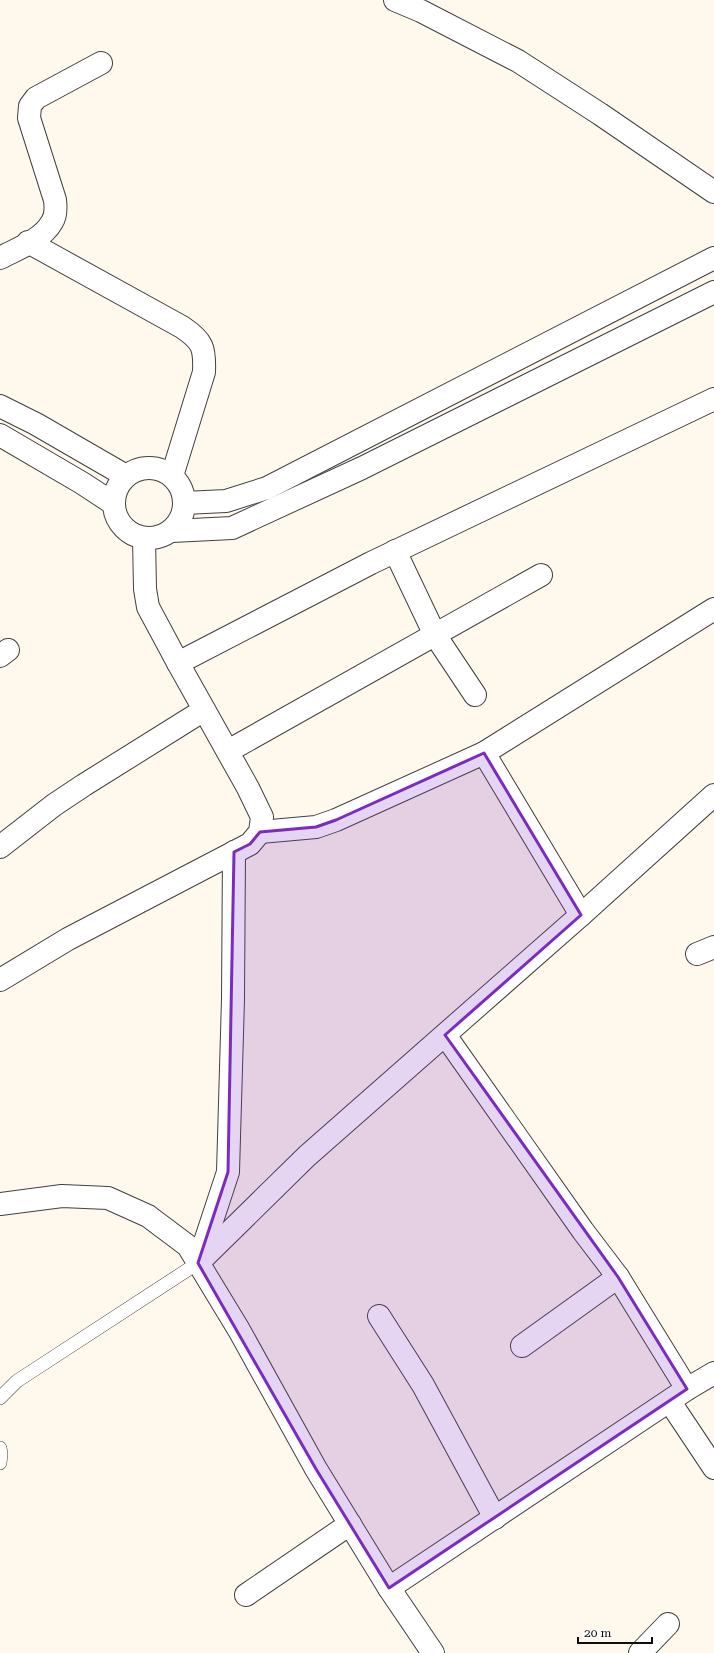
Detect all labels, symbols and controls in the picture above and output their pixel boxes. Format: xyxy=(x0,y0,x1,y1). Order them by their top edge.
scale bar xyxy=(578,1619,652,1645)
text: 20 m xyxy=(584,1626,611,1640)

